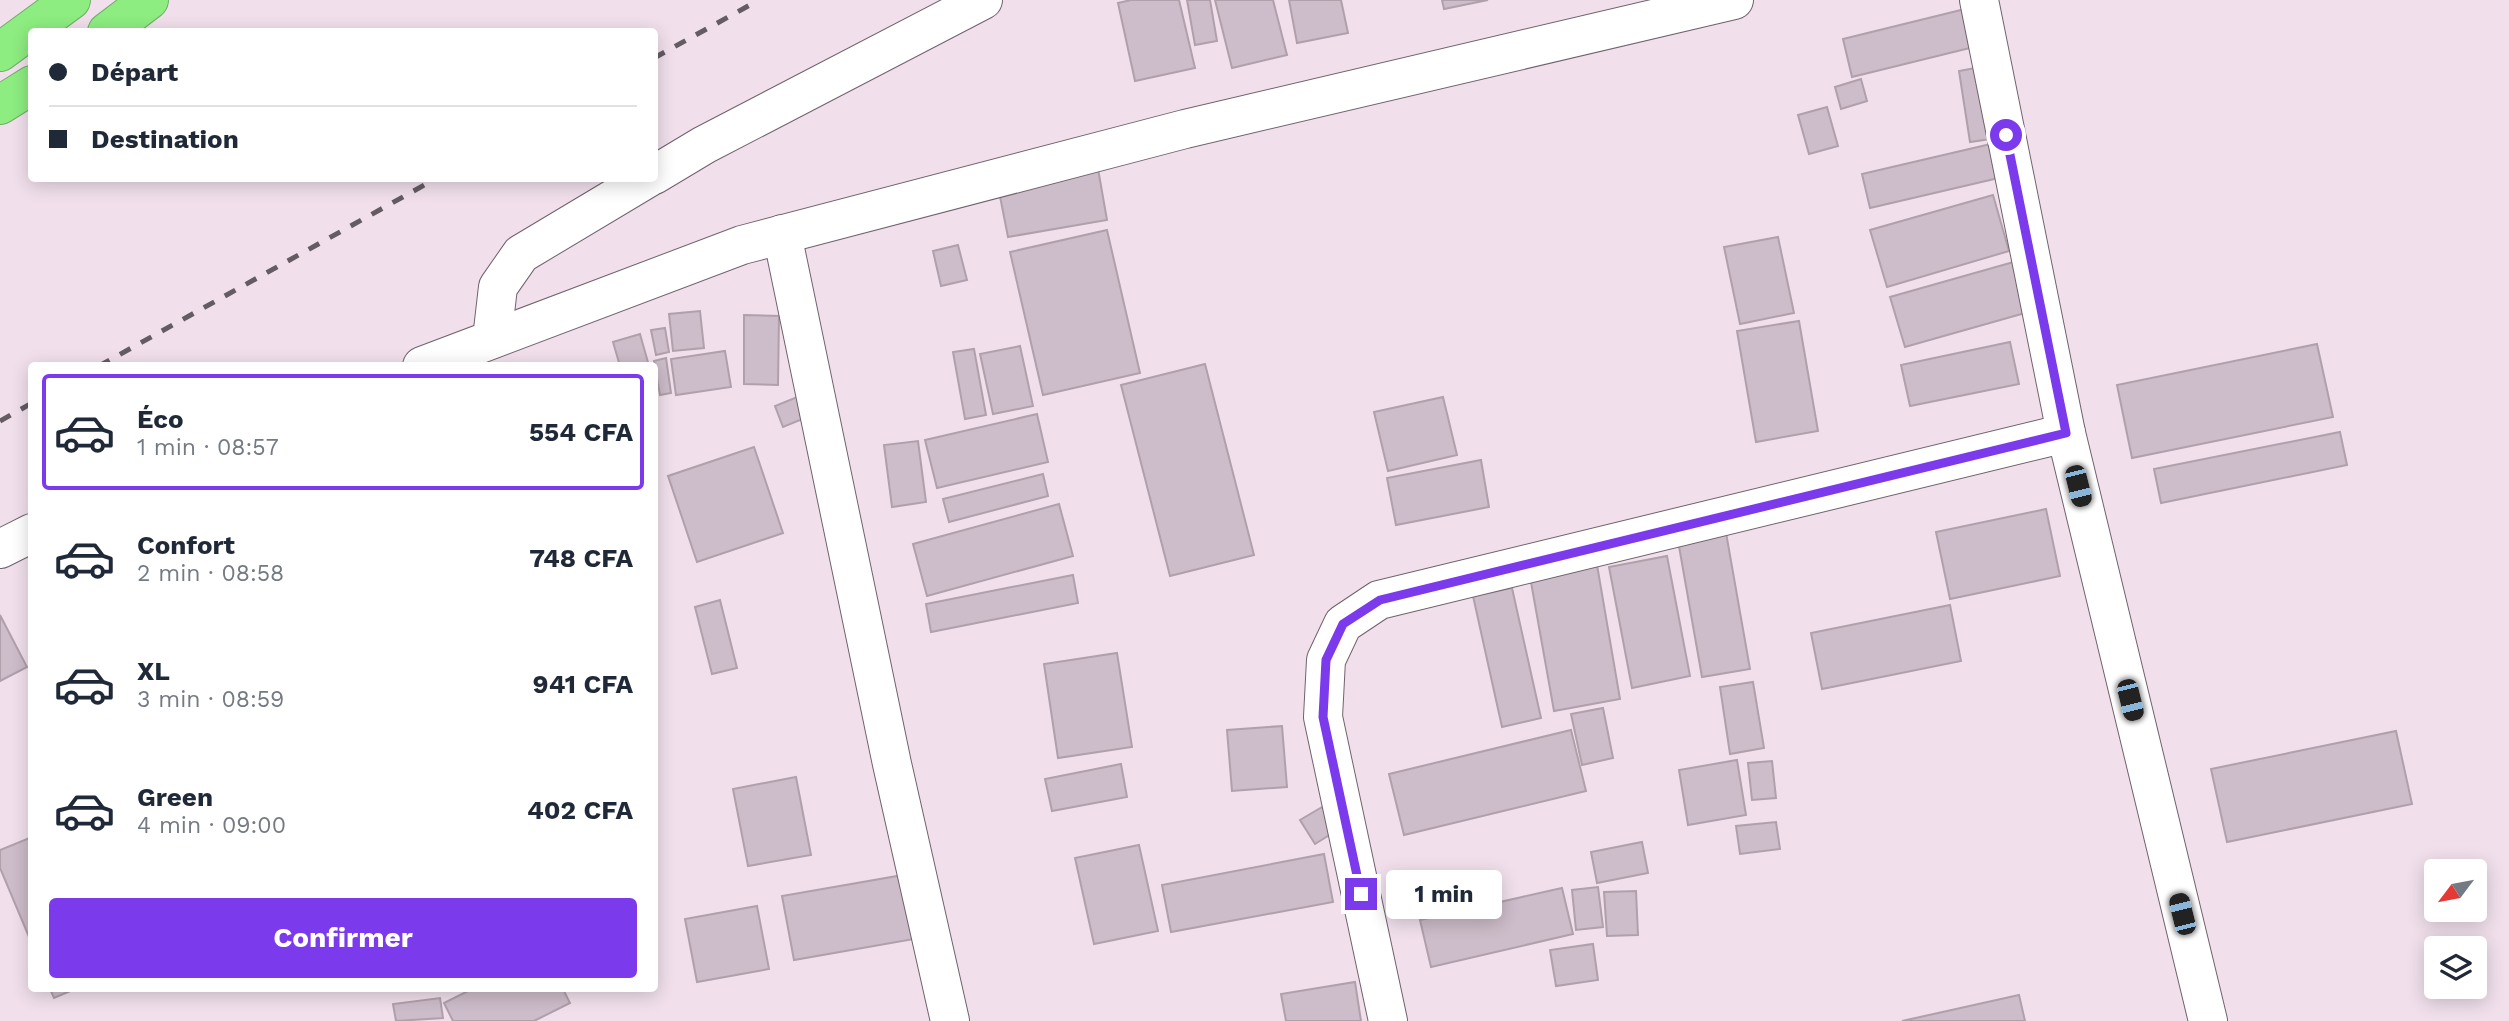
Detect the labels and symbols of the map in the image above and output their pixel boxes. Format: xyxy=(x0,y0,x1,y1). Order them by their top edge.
route start xyxy=(1990,119,2022,151)
car xyxy=(2063,463,2094,509)
car xyxy=(2115,677,2146,723)
north arrow xyxy=(2424,859,2487,922)
callout: 1 min xyxy=(1386,870,1501,918)
route end xyxy=(1345,878,1377,910)
car xyxy=(2167,891,2198,937)

